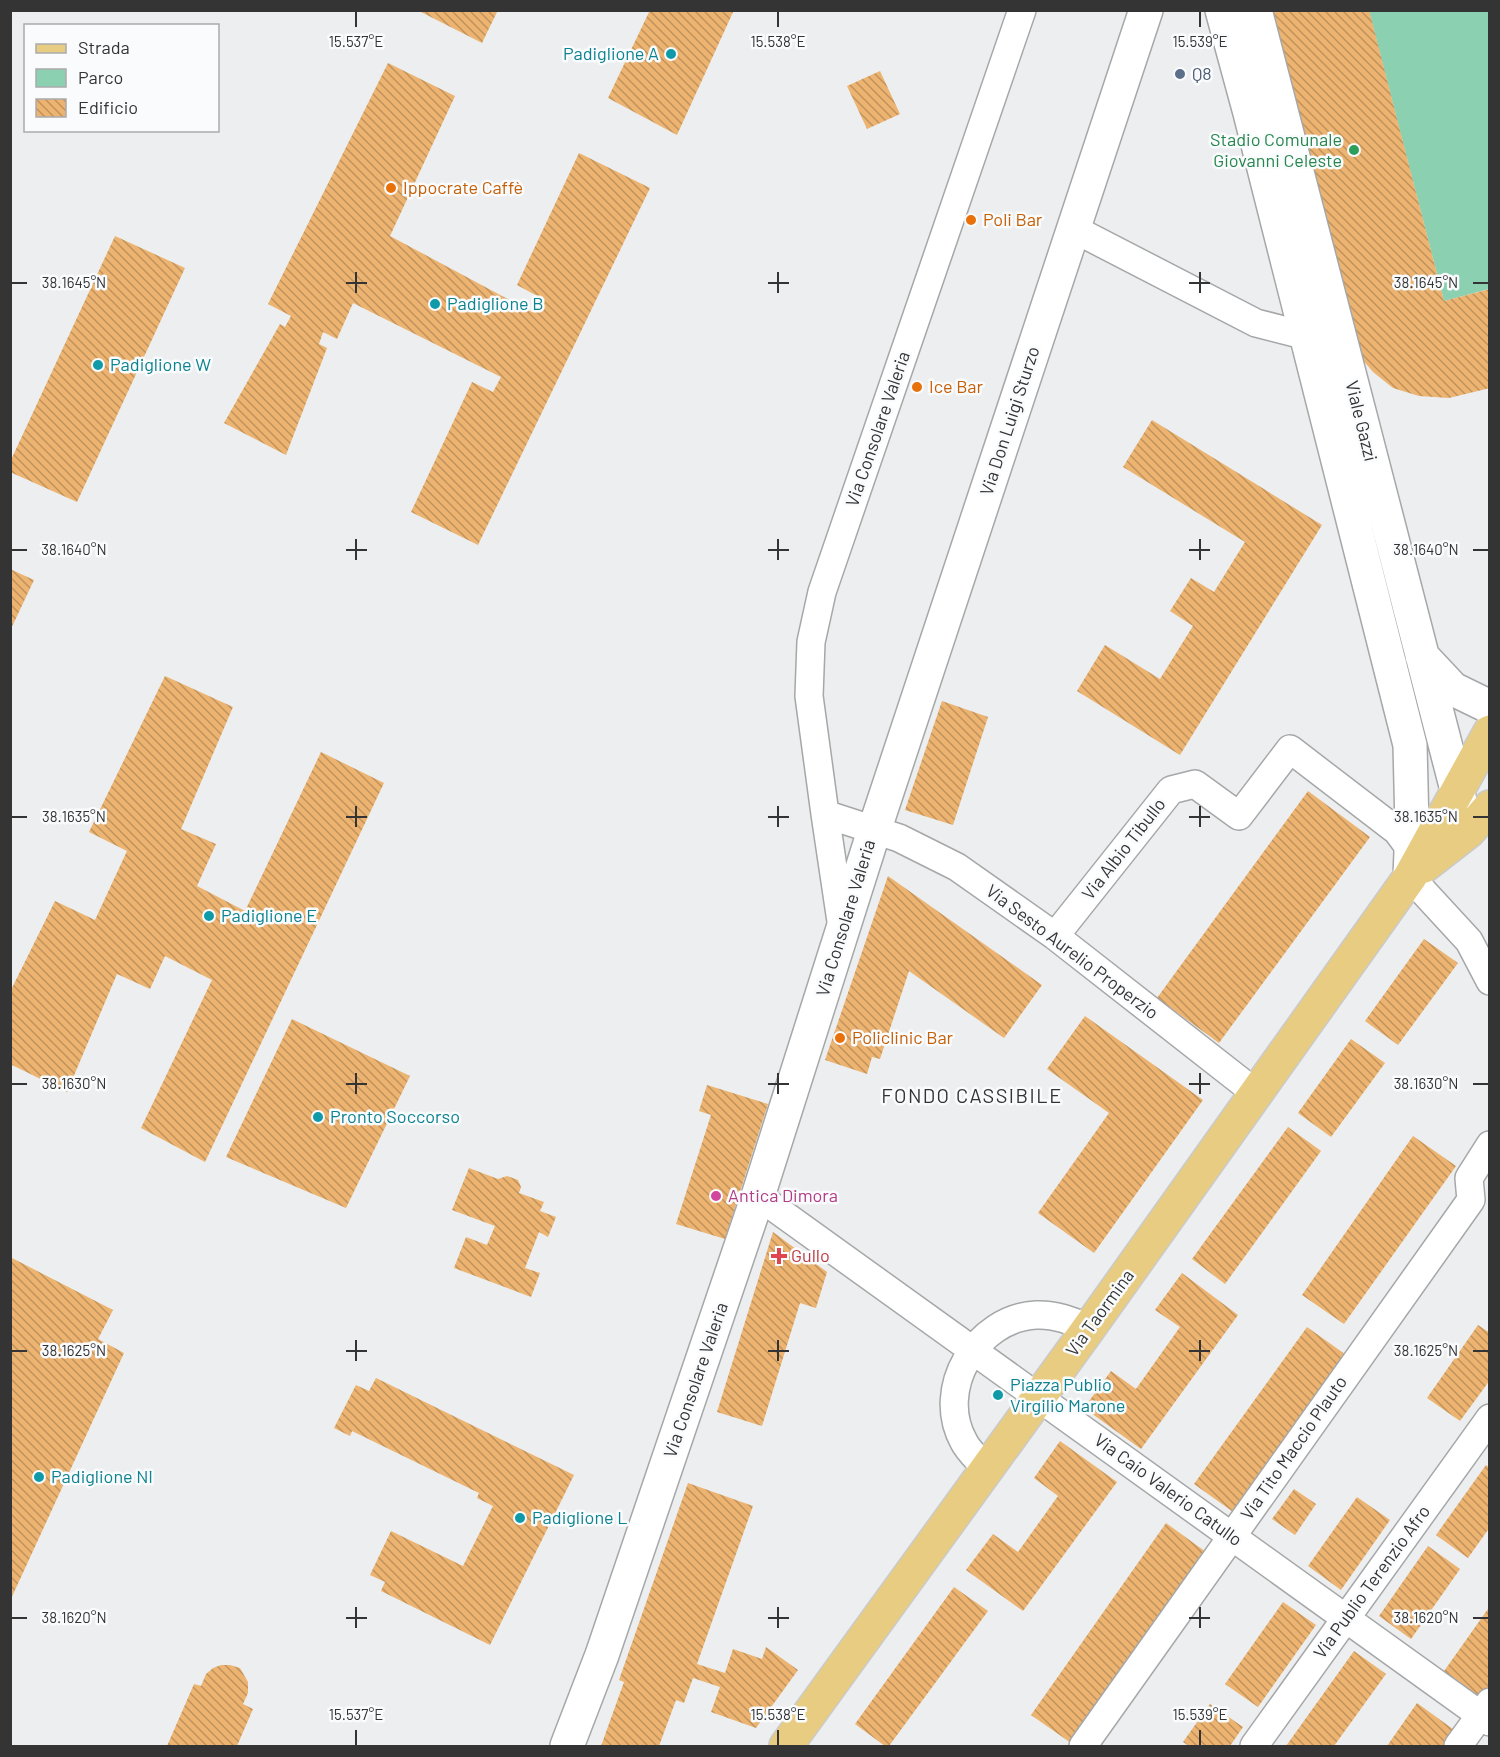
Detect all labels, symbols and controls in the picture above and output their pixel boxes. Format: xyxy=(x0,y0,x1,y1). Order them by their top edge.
legend xyxy=(24,24,219,132)
text: 15.537°E xyxy=(329,32,383,50)
text: 15.538°E xyxy=(750,32,806,50)
text: 15.539°E xyxy=(1172,32,1228,50)
text: Strada xyxy=(78,36,130,58)
place label: Padiglione A xyxy=(563,42,659,64)
marker: Padiglione A xyxy=(664,47,678,61)
place label: Q8 xyxy=(1192,62,1212,84)
text: Parco xyxy=(78,66,123,88)
marker: Q8 xyxy=(1173,67,1187,81)
text: Edificio xyxy=(78,96,138,118)
place label: Stadio Comunale Giovanni Celeste xyxy=(1210,128,1342,171)
marker: Stadio Comunale Giovanni Celeste xyxy=(1347,143,1361,157)
place label: Ippocrate Caffè xyxy=(403,176,523,198)
marker: Ippocrate Caffè xyxy=(384,181,398,195)
place label: Poli Bar xyxy=(983,208,1043,230)
marker: Poli Bar xyxy=(964,213,978,227)
text: 38.1645°N xyxy=(42,273,106,291)
text: 38.1645°N xyxy=(1394,273,1458,291)
place label: Padiglione B xyxy=(447,292,543,314)
marker: Padiglione B xyxy=(428,297,442,311)
street label: Via Don Luigi Sturzo xyxy=(975,343,1044,498)
street label: Via Consolare Valeria xyxy=(840,348,914,509)
place label: Padiglione W xyxy=(110,353,211,375)
marker: Padiglione W xyxy=(91,358,105,372)
place label: Ice Bar xyxy=(929,375,984,397)
street label: Viale Gazzi xyxy=(1341,378,1383,463)
marker: Ice Bar xyxy=(910,380,924,394)
text: 38.1640°N xyxy=(41,540,107,558)
text: 38.1640°N xyxy=(1393,540,1459,558)
street label: Via Albio Tibullo xyxy=(1077,793,1170,904)
text: 38.1635°N xyxy=(42,807,106,825)
text: 38.1635°N xyxy=(1394,807,1458,825)
street label: Via Consolare Valeria xyxy=(811,837,879,999)
street label: Via Sesto Aurelio Properzio xyxy=(982,879,1163,1023)
place label: Padiglione E xyxy=(221,904,317,926)
marker: Padiglione E xyxy=(202,909,216,923)
place label: Policlinic Bar xyxy=(852,1026,954,1048)
marker: Policlinic Bar xyxy=(833,1031,847,1045)
text: 38.1630°N xyxy=(42,1074,106,1092)
text: 38.1630°N xyxy=(1394,1074,1458,1092)
district label: FONDO CASSIBILE xyxy=(881,1083,1063,1107)
place label: Pronto Soccorso xyxy=(330,1105,460,1127)
marker: Pronto Soccorso xyxy=(311,1110,325,1124)
place label: Antica Dimora xyxy=(728,1184,838,1206)
marker: Antica Dimora xyxy=(709,1189,723,1203)
place label: Gullo xyxy=(791,1244,830,1266)
marker: Gullo xyxy=(772,1249,786,1263)
street label: Via Taormina xyxy=(1060,1265,1138,1360)
street label: Via Consolare Valeria xyxy=(658,1299,732,1460)
text: 38.1625°N xyxy=(42,1341,106,1359)
text: 38.1625°N xyxy=(1394,1341,1458,1359)
street label: Via Tito Maccio Plauto xyxy=(1235,1371,1351,1524)
place label: Piazza Publio Virgilio Marone xyxy=(1010,1373,1125,1416)
marker: Piazza Publio Virgilio Marone xyxy=(991,1388,1005,1402)
street label: Via Caio Valerio Catullo xyxy=(1090,1428,1247,1550)
place label: Padiglione NI xyxy=(51,1465,153,1487)
marker: Padiglione NI xyxy=(32,1470,46,1484)
street label: Via Publio Terenzio Afro xyxy=(1308,1501,1434,1662)
place label: Padiglione L xyxy=(532,1506,627,1528)
marker: Padiglione L xyxy=(513,1511,527,1525)
text: 38.1620°N xyxy=(41,1608,107,1626)
text: 38.1620°N xyxy=(1393,1608,1459,1626)
text: 15.537°E xyxy=(329,1705,383,1723)
text: 15.538°E xyxy=(750,1705,806,1723)
text: 15.539°E xyxy=(1172,1705,1228,1723)

